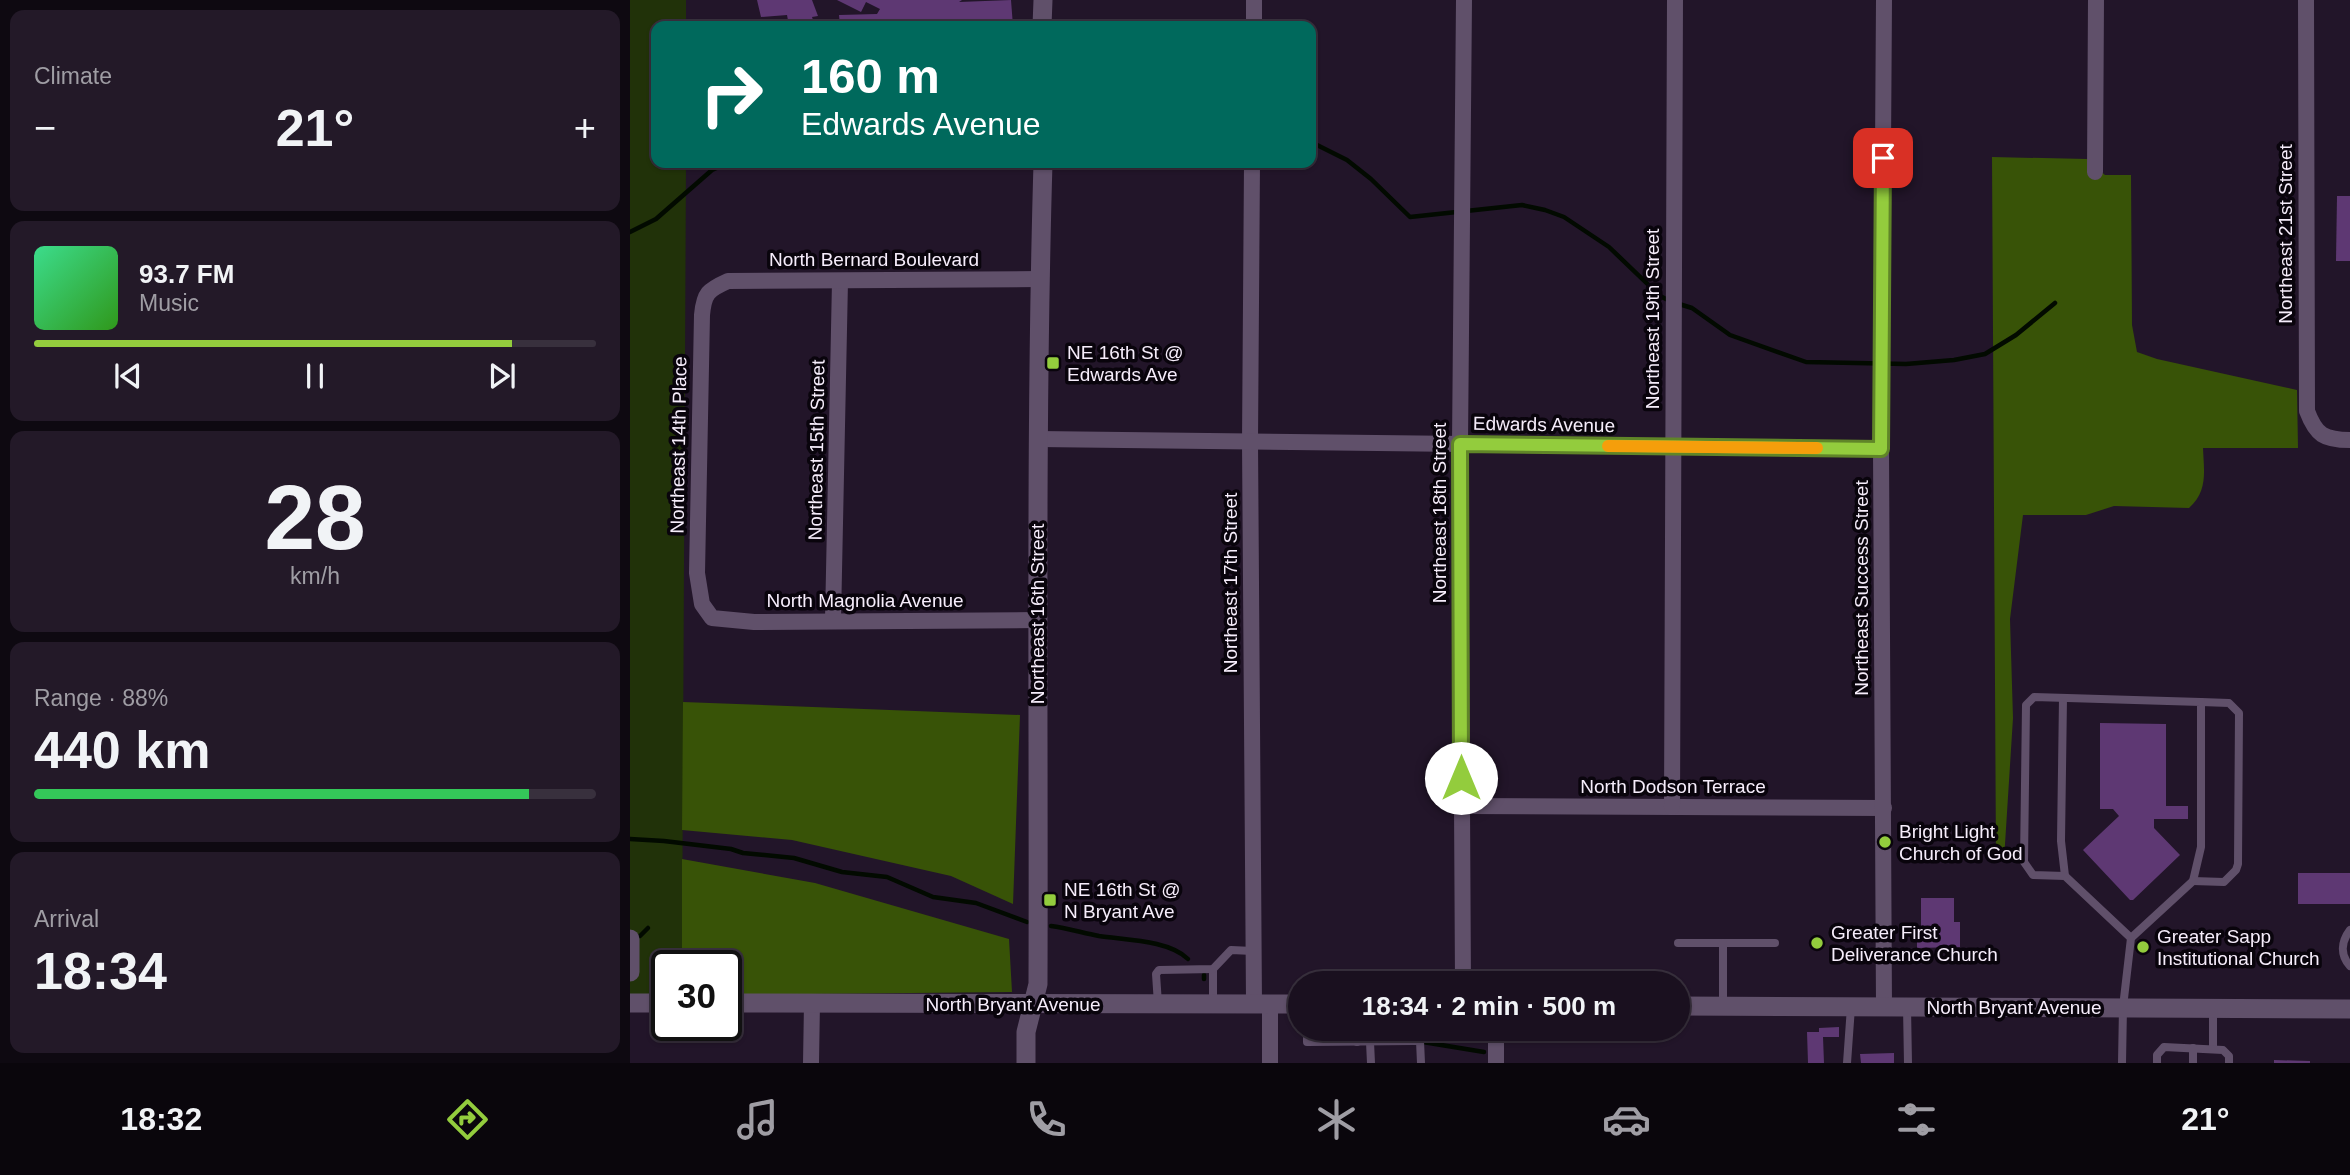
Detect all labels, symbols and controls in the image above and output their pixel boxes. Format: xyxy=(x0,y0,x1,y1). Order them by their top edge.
icon: right xyxy=(686,49,777,140)
text: 160 m xyxy=(801,49,940,103)
text: Climate xyxy=(34,63,112,89)
text: 21° xyxy=(276,99,354,157)
text: Edwards Avenue xyxy=(801,106,1041,142)
text: − xyxy=(34,107,56,149)
text: + xyxy=(574,107,596,149)
pin xyxy=(1853,128,1913,188)
icon: arrive xyxy=(1864,139,1902,177)
street label: Northeast 21st Street xyxy=(2275,144,2296,324)
street label: Northeast 19th Street xyxy=(1642,228,1663,409)
street label: North Bernard Boulevard xyxy=(769,249,979,270)
text: 93.7 FM xyxy=(139,259,234,289)
text: Music xyxy=(139,290,199,316)
place label: NE 16th St @ Edwards Ave xyxy=(1067,342,1183,385)
marker: NE 16th St @ Edwards Ave xyxy=(1045,355,1061,371)
street label: Northeast 14th Place xyxy=(666,356,691,534)
icon: previous xyxy=(109,357,147,395)
icon: pause xyxy=(296,357,334,395)
icon: next xyxy=(483,357,521,395)
street label: Northeast 15th Street xyxy=(804,359,829,540)
street label: Edwards Avenue xyxy=(1473,413,1615,436)
street label: Northeast 18th Street xyxy=(1429,422,1450,603)
text: 28 xyxy=(264,467,366,568)
street label: Northeast Success Street xyxy=(1851,480,1872,696)
street label: Northeast 17th Street xyxy=(1220,492,1241,673)
street label: Northeast 16th Street xyxy=(1027,523,1048,704)
text: km/h xyxy=(290,563,340,589)
street label: North Magnolia Avenue xyxy=(766,590,964,611)
text: Range · 88% xyxy=(34,685,168,711)
text: 440 km xyxy=(34,721,210,779)
position arrow xyxy=(1424,741,1498,815)
street label: North Dodson Terrace xyxy=(1580,776,1766,797)
place label: Bright Light Church of God xyxy=(1899,821,2023,864)
marker: Bright Light Church of God xyxy=(1877,834,1893,850)
place label: NE 16th St @ N Bryant Ave xyxy=(1064,879,1180,922)
marker: NE 16th St @ N Bryant Ave xyxy=(1042,892,1058,908)
text: Arrival xyxy=(34,906,99,932)
place label: Greater First Deliverance Church xyxy=(1831,922,1998,965)
place label: Greater Sapp Institutional Church xyxy=(2157,926,2320,969)
marker: Greater First Deliverance Church xyxy=(1809,935,1825,951)
marker: Greater Sapp Institutional Church xyxy=(2135,939,2151,955)
text: 18:34 xyxy=(34,942,167,1000)
speed limit sign: 30 xyxy=(651,950,742,1041)
text: 18:34 · 2 min · 500 m xyxy=(1362,991,1616,1021)
street label: North Bryant Avenue xyxy=(926,994,1100,1015)
street label: North Bryant Avenue xyxy=(1927,997,2101,1018)
icon: directions xyxy=(443,1095,492,1144)
icon: music xyxy=(733,1095,782,1144)
icon: phone xyxy=(1022,1095,1071,1144)
icon: climate xyxy=(1312,1095,1361,1144)
icon: car xyxy=(1602,1095,1651,1144)
icon: filters xyxy=(1892,1095,1941,1144)
text: 18:32 xyxy=(120,1101,202,1137)
text: 21° xyxy=(2181,1101,2230,1137)

